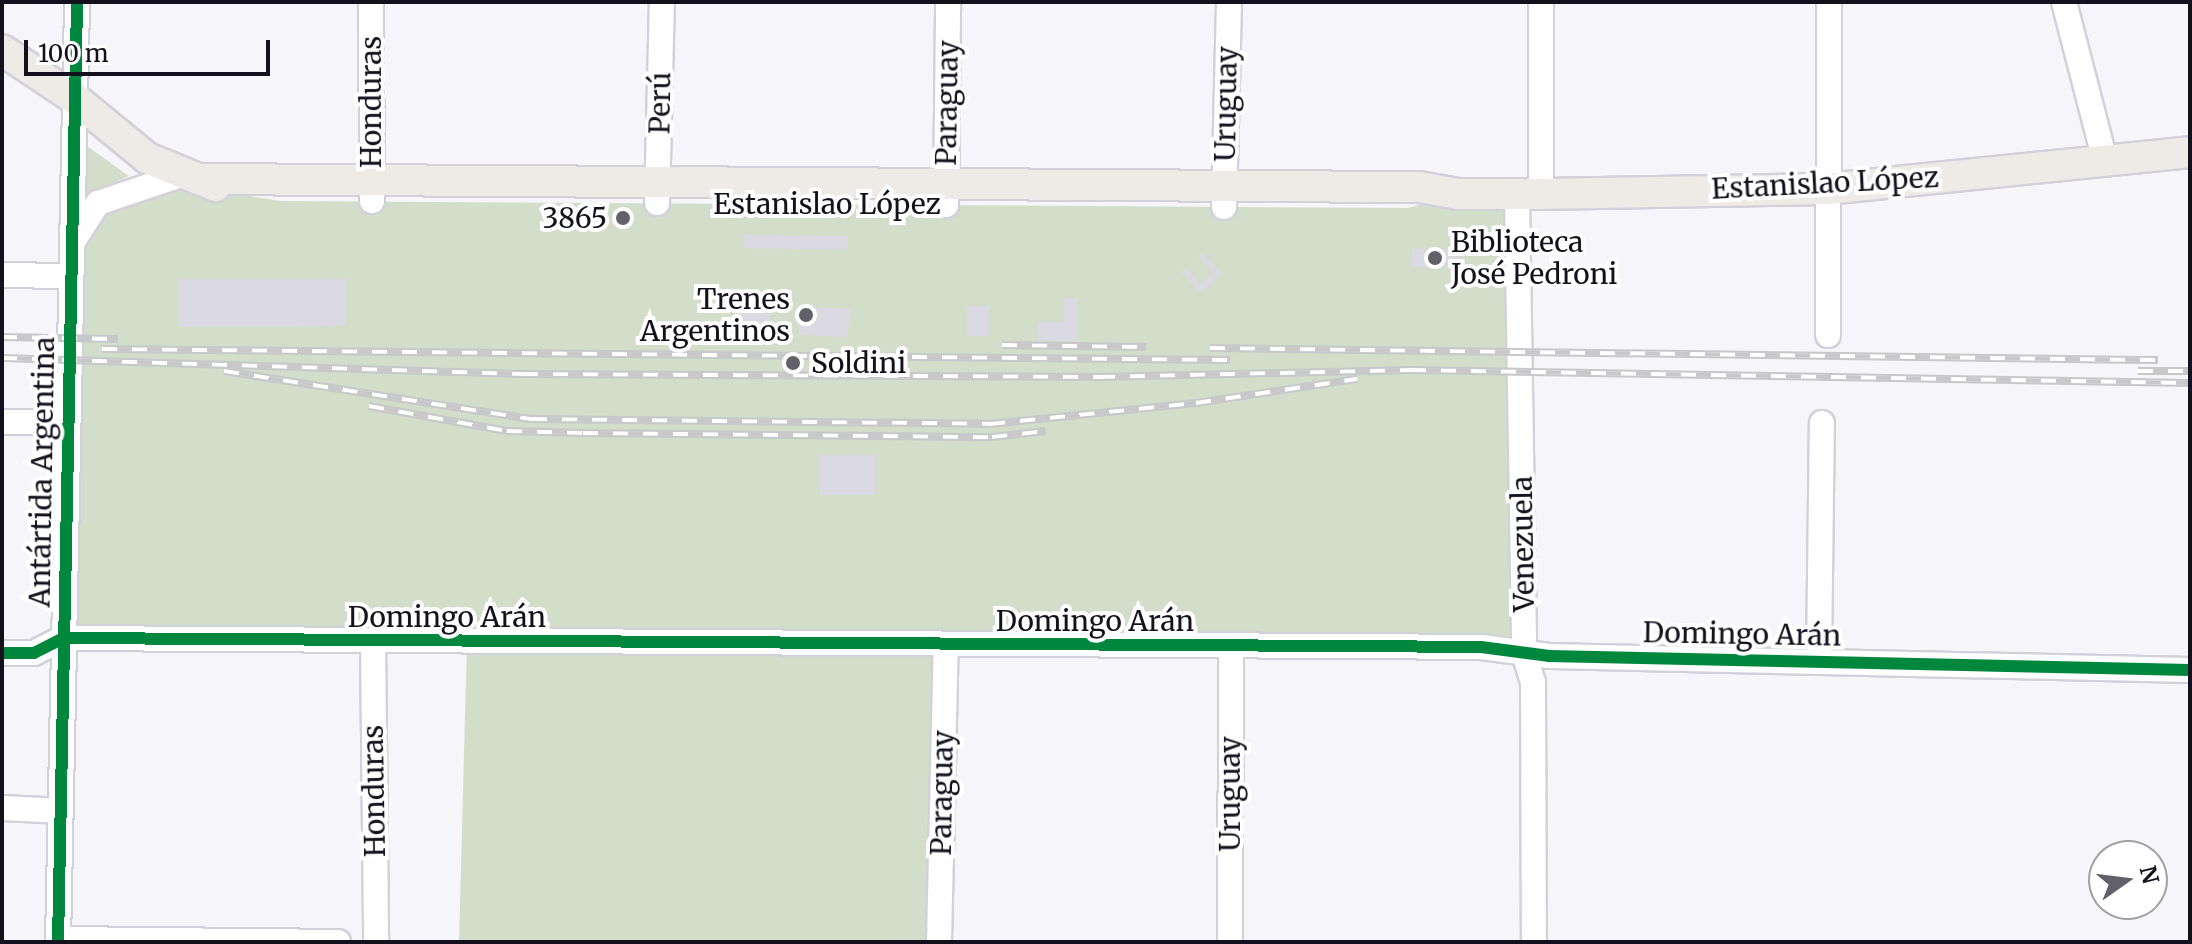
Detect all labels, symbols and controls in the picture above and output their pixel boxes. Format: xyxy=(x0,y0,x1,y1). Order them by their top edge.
scale bar xyxy=(28,24,274,74)
street label: Honduras xyxy=(354,36,388,168)
text: 100 m xyxy=(38,38,108,69)
street label: Paraguay xyxy=(929,40,965,166)
street label: Uruguay xyxy=(1208,46,1244,162)
street label: Perú xyxy=(643,72,677,134)
street label: Estanislao López xyxy=(1710,160,1940,206)
street label: Estanislao López xyxy=(713,187,941,221)
place label: 3865 xyxy=(543,201,607,235)
marker: 3865 xyxy=(614,209,632,227)
place label: Biblioteca José Pedroni xyxy=(1451,225,1617,291)
marker: Biblioteca José Pedroni xyxy=(1426,249,1444,267)
place label: Trenes Argentinos xyxy=(640,282,790,348)
marker: Trenes Argentinos xyxy=(797,306,815,324)
street label: Antártida Argentina xyxy=(23,336,61,608)
place label: Soldini xyxy=(811,346,906,380)
marker: Soldini xyxy=(782,352,804,374)
street label: Venezuela xyxy=(1505,476,1541,612)
street label: Domingo Arán xyxy=(348,600,546,634)
street label: Domingo Arán xyxy=(996,604,1194,638)
street label: Domingo Arán xyxy=(1643,615,1841,653)
street label: Honduras xyxy=(356,725,392,857)
street label: Paraguay xyxy=(924,730,960,856)
street label: Uruguay xyxy=(1213,736,1247,852)
north arrow xyxy=(2088,840,2168,920)
text: N xyxy=(2134,863,2165,886)

